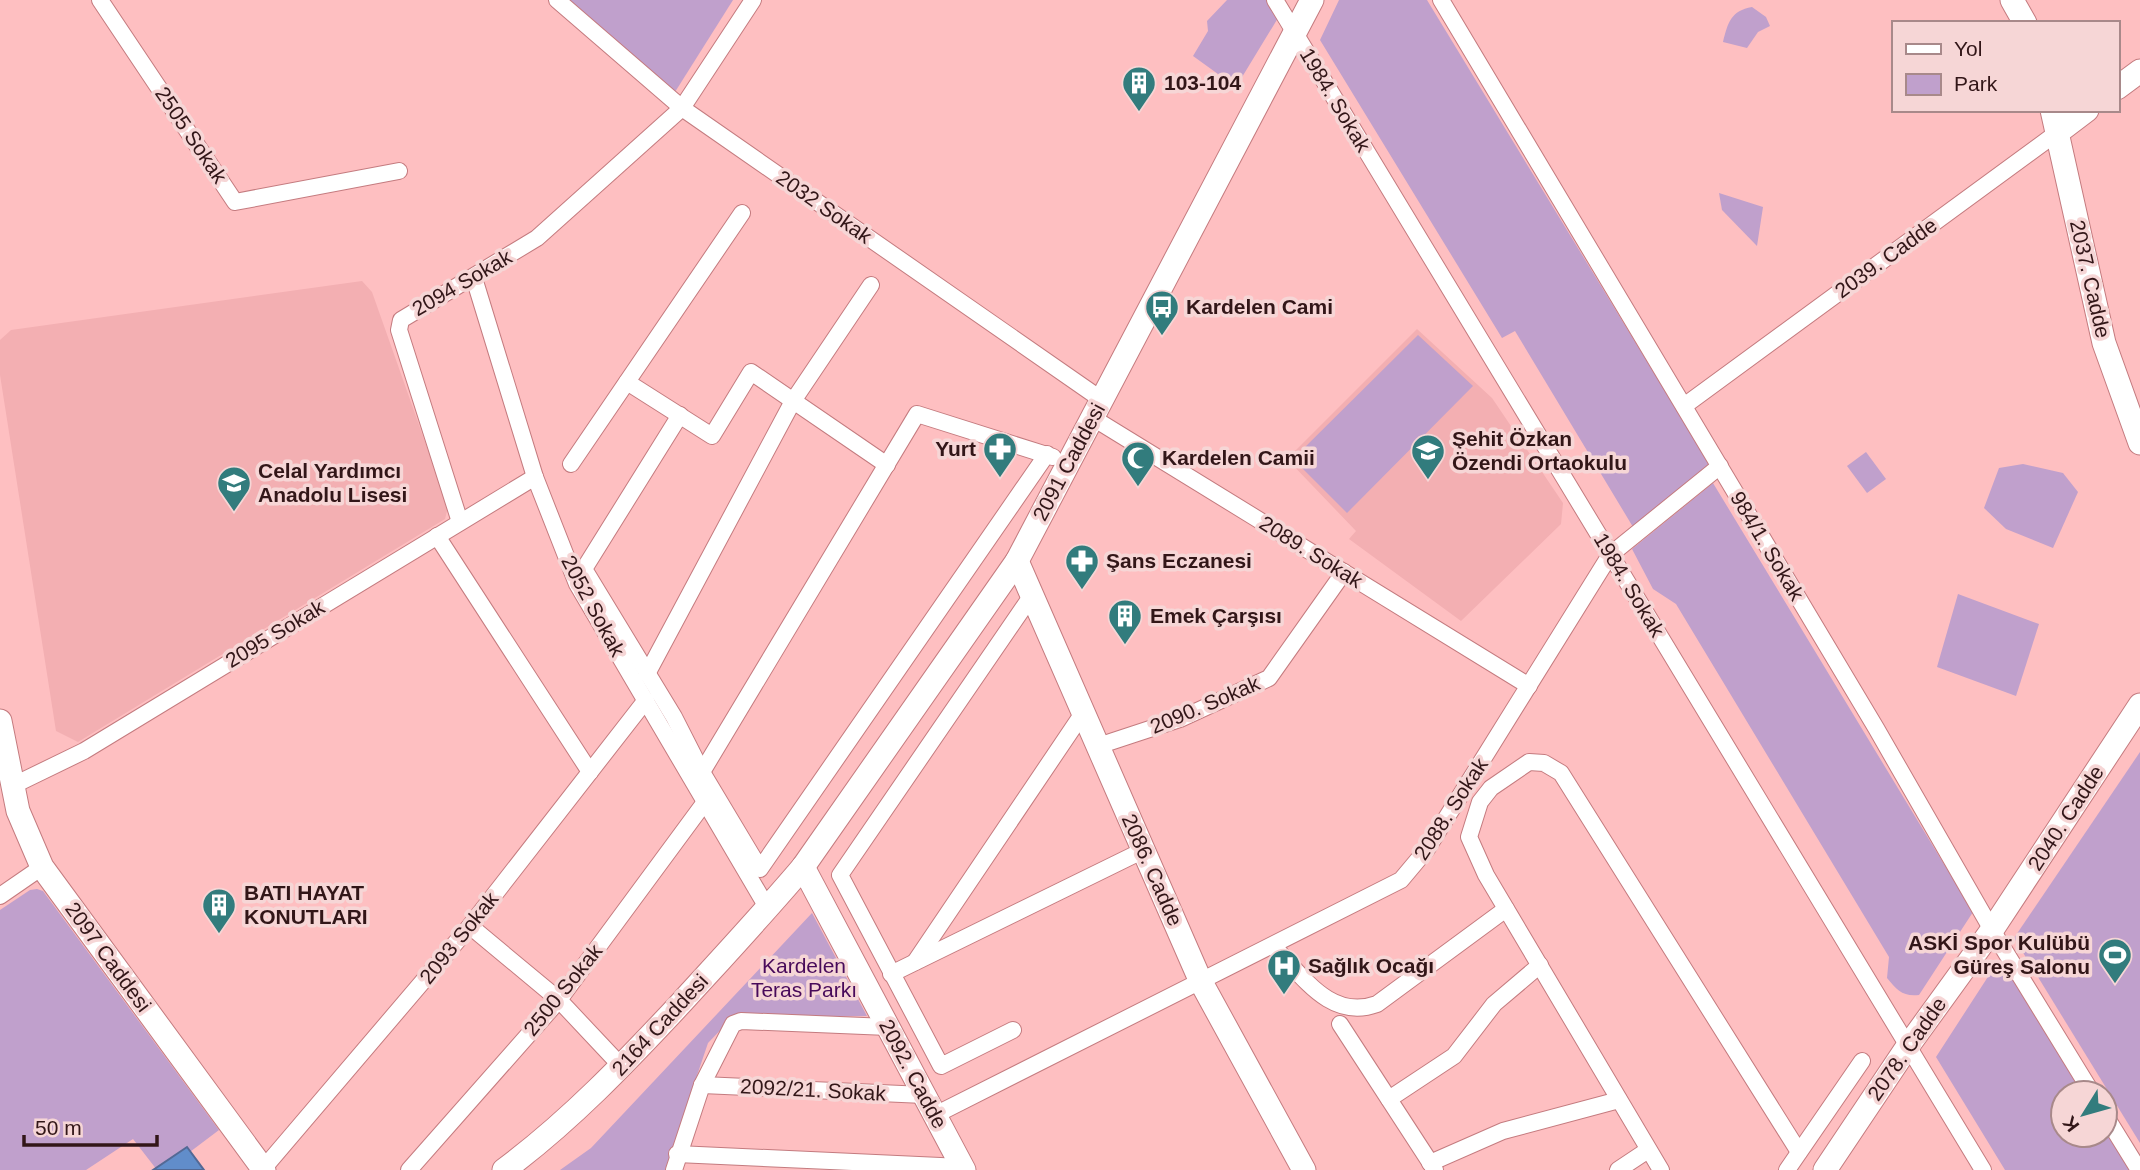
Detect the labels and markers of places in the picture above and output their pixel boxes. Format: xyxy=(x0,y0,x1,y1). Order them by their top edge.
building icon: 103-104 xyxy=(1120,64,1158,113)
place label: 103-104 xyxy=(1164,71,1241,94)
bus stop icon: Kardelen Cami xyxy=(1143,288,1181,337)
place label: Kardelen Cami xyxy=(1186,295,1333,318)
place label: Şehit Özkan Özendi Ortaokulu xyxy=(1452,427,1627,474)
pharmacy icon: Yurt xyxy=(981,430,1019,479)
school or university icon: Şehit Özkan Özendi Ortaokulu xyxy=(1409,432,1447,481)
place label: Yurt xyxy=(935,437,976,460)
mosque icon: Kardelen Camii xyxy=(1119,439,1157,488)
place label: Kardelen Camii xyxy=(1162,446,1315,469)
place label: Celal Yardımcı Anadolu Lisesi xyxy=(258,459,407,506)
school or university icon: Celal Yardımcı Anadolu Lisesi xyxy=(215,464,253,513)
pharmacy icon: Şans Eczanesi xyxy=(1063,542,1101,591)
place label: Şans Eczanesi xyxy=(1106,549,1252,572)
building icon: Emek Çarşısı xyxy=(1106,597,1144,646)
place label: Emek Çarşısı xyxy=(1150,604,1282,627)
place label: BATI HAYAT KONUTLARI xyxy=(244,881,368,928)
building icon: BATI HAYAT KONUTLARI xyxy=(200,886,238,935)
place label: ASKİ Spor Kulübü Güreş Salonu xyxy=(1908,931,2090,978)
sports icon: ASKİ Spor Kulübü Güreş Salonu xyxy=(2096,936,2134,985)
hospital icon: Sağlık Ocağı xyxy=(1265,947,1303,996)
place label: Sağlık Ocağı xyxy=(1308,954,1434,977)

